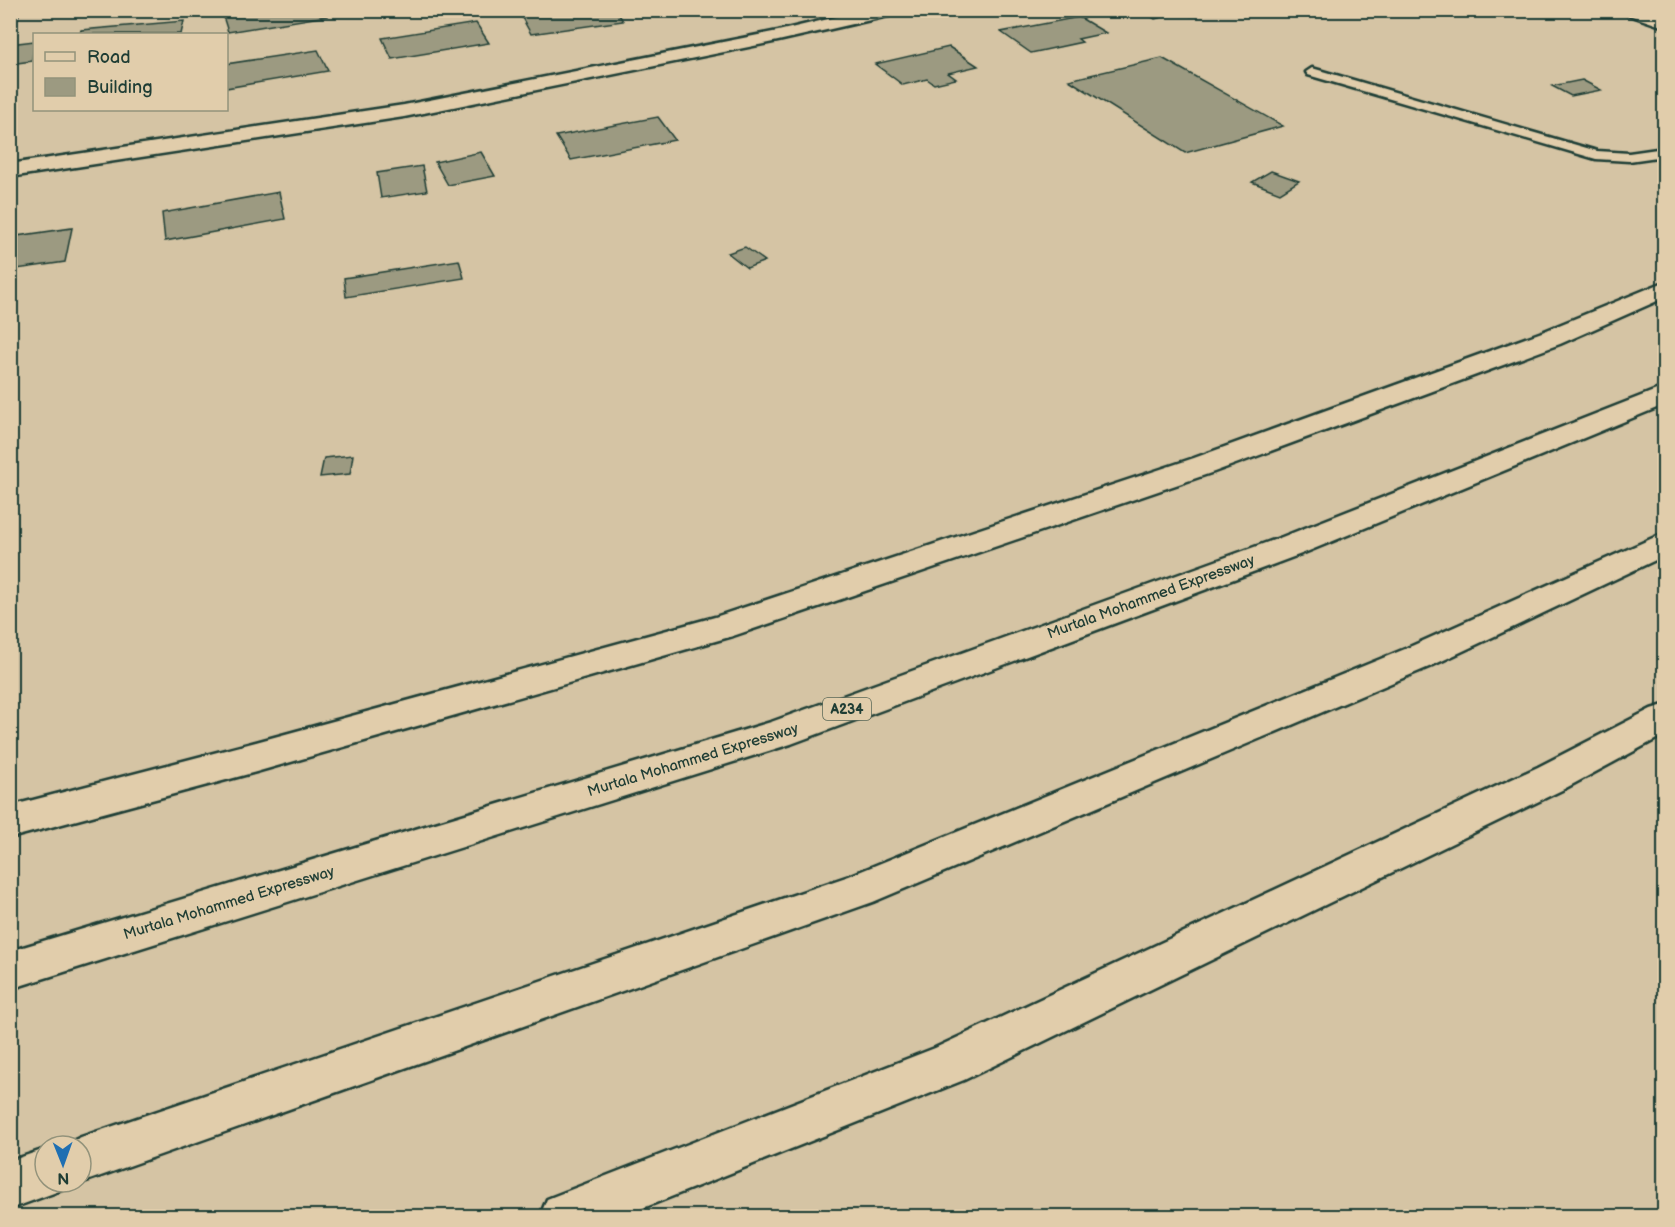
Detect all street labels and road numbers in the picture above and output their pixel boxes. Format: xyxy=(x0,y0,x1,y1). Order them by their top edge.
street label: Murtala Mohammed Expressway xyxy=(1045,550,1258,643)
road number: A234 xyxy=(823,698,871,720)
street label: Murtala Mohammed Expressway xyxy=(585,719,801,801)
street label: Murtala Mohammed Expressway xyxy=(121,862,337,944)

